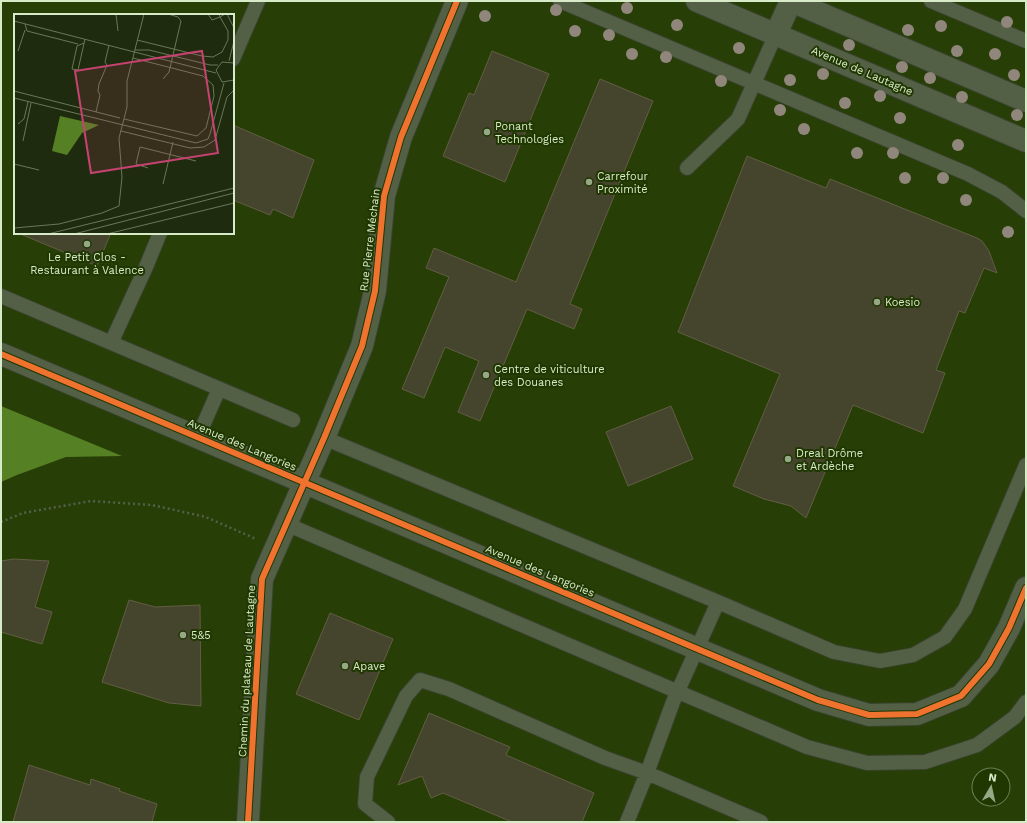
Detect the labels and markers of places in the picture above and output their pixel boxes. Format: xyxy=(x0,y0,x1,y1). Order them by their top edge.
place label: Ponant Technologies xyxy=(495,120,564,146)
marker: Ponant Technologies xyxy=(482,127,492,137)
place label: Carrefour Proximité xyxy=(597,170,648,196)
marker: Carrefour Proximité xyxy=(584,177,594,187)
marker: Le Petit Clos - Restaurant à Valence xyxy=(82,239,92,249)
place label: Le Petit Clos - Restaurant à Valence xyxy=(30,251,144,277)
place label: Koesio xyxy=(885,296,920,309)
marker: Koesio xyxy=(872,297,882,307)
place label: Centre de viticulture des Douanes xyxy=(494,363,605,389)
marker: Centre de viticulture des Douanes xyxy=(481,370,491,380)
place label: Dreal Drôme et Ardèche xyxy=(796,447,863,473)
marker: Dreal Drôme et Ardèche xyxy=(783,454,793,464)
place label: 5&5 xyxy=(191,629,211,642)
marker: 5&5 xyxy=(178,630,188,640)
place label: Apave xyxy=(353,660,385,673)
marker: Apave xyxy=(340,661,350,671)

